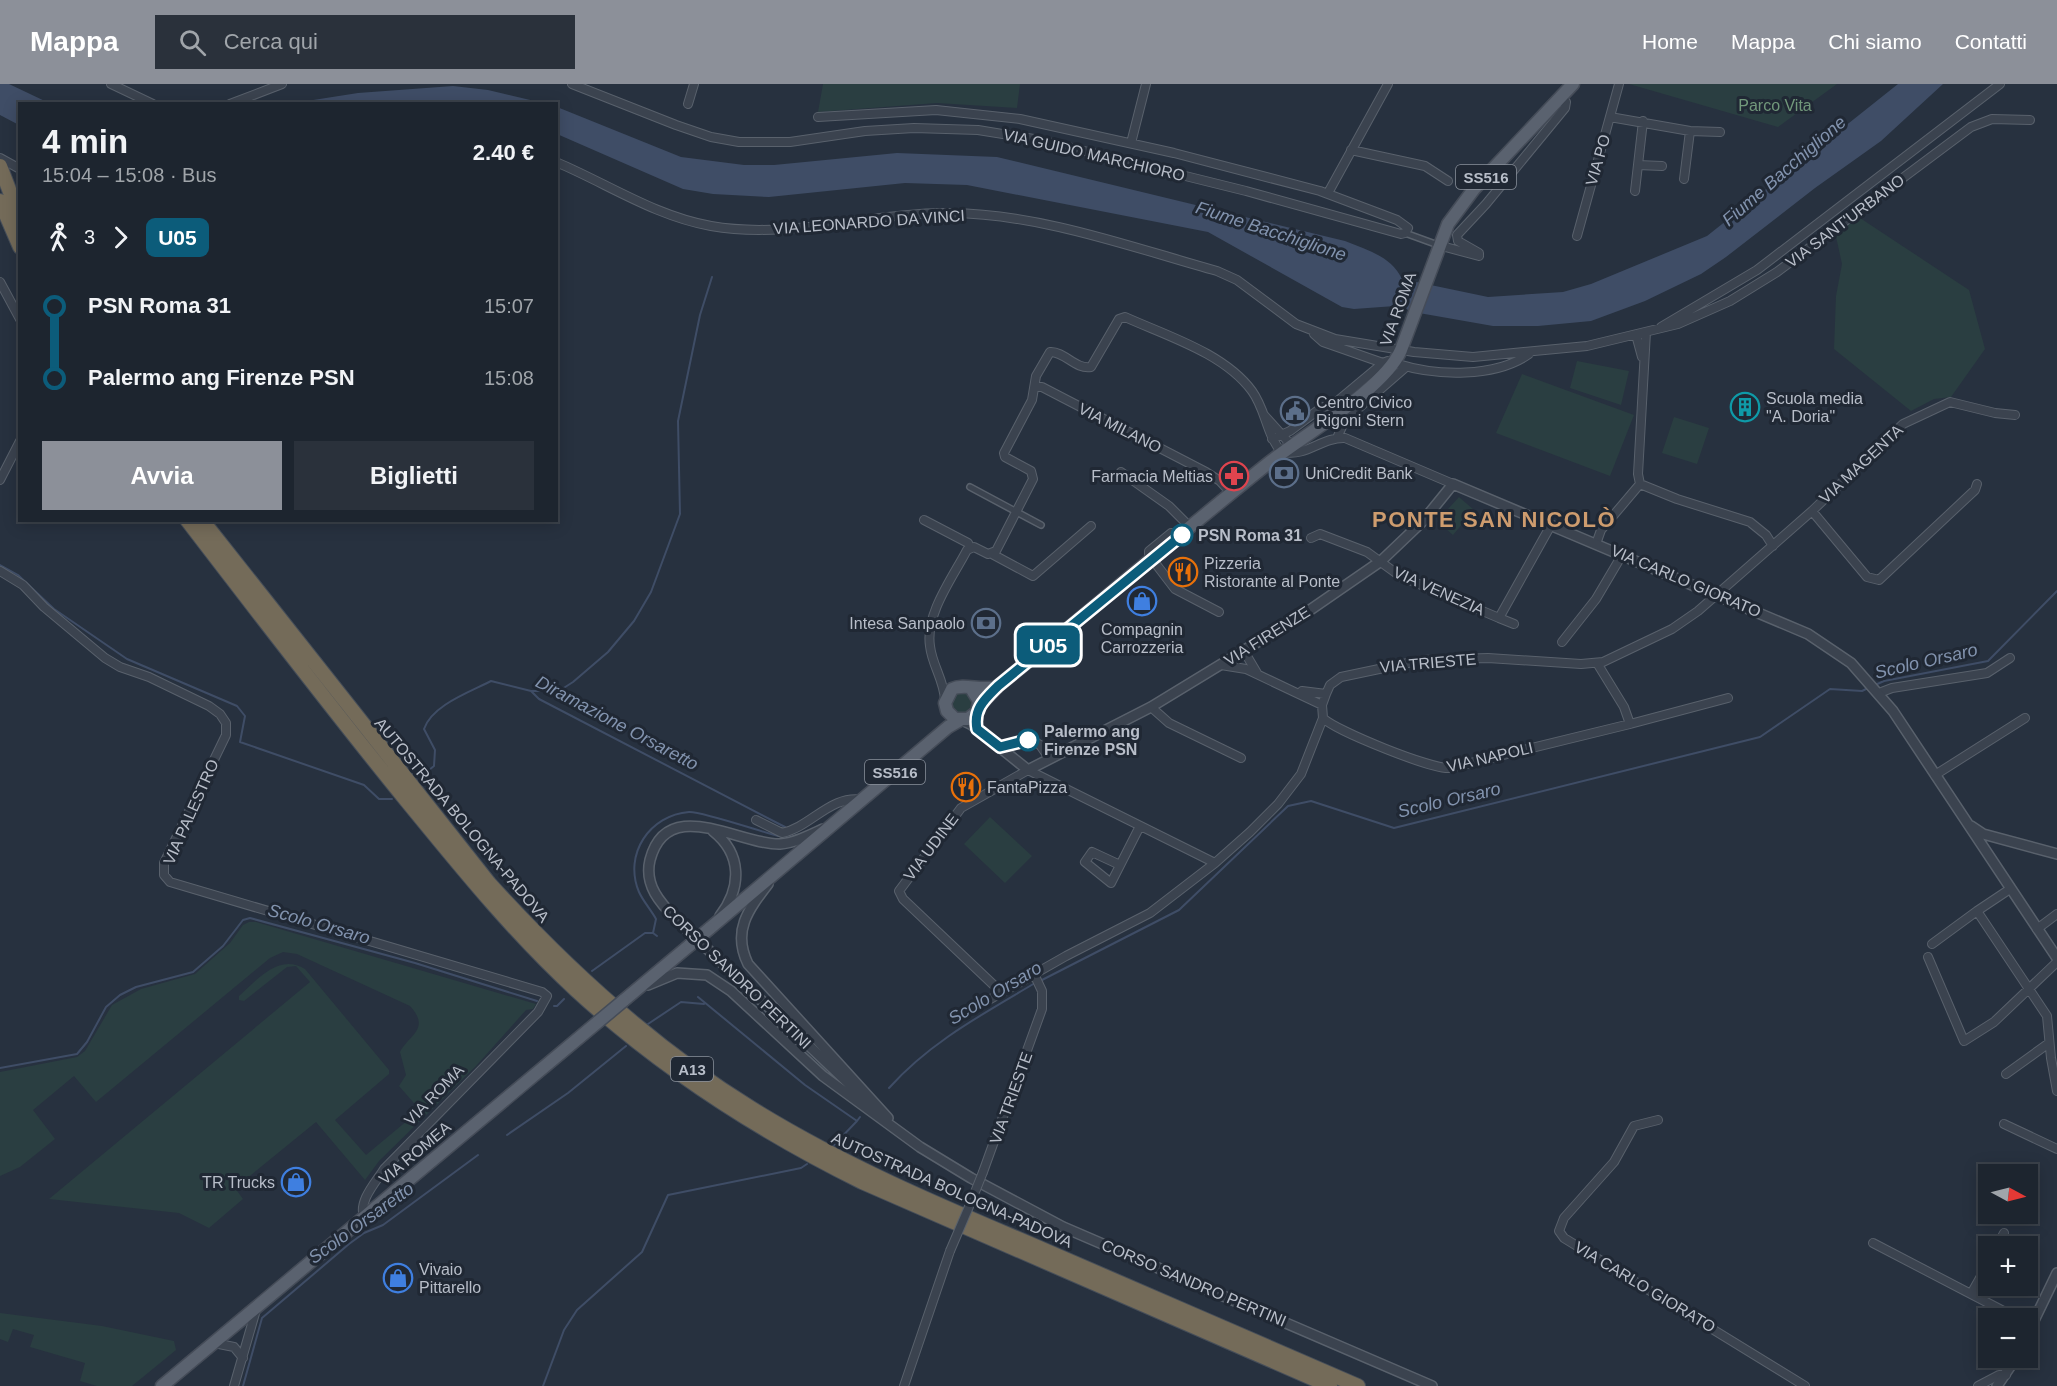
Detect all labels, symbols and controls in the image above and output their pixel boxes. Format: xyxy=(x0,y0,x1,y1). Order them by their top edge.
search box xyxy=(155,15,575,69)
text: Mappa xyxy=(30,26,119,57)
icon: search xyxy=(176,26,209,59)
text: Cerca qui xyxy=(224,29,318,54)
text: Home xyxy=(1642,30,1698,53)
text: Mappa xyxy=(1731,30,1795,53)
text: Chi siamo xyxy=(1828,30,1922,53)
text: Contatti xyxy=(1955,30,2027,53)
park label: Parco Vita xyxy=(1738,97,1812,114)
water label: Fiume Bacchiglione xyxy=(1718,112,1850,230)
text: 4 min xyxy=(42,123,128,160)
street label: VIA GUIDO MARCHIORO xyxy=(1002,126,1186,184)
street label: VIA PO xyxy=(1583,132,1613,188)
text: 2.40 € xyxy=(473,140,534,165)
text: 15:04 – 15:08 · Bus xyxy=(42,164,217,186)
road number: SS516 xyxy=(1456,165,1516,189)
street label: VIA SANT'URBANO xyxy=(1783,171,1907,271)
water label: Fiume Bacchiglione xyxy=(1193,197,1349,265)
street label: VIA LEONARDO DA VINCI xyxy=(773,207,965,237)
icon: walk xyxy=(42,221,75,254)
icon: forward xyxy=(104,221,137,254)
text: 3 xyxy=(84,226,95,248)
text: U05 xyxy=(158,226,197,249)
street label: VIA ROMA xyxy=(1377,269,1419,348)
text: PSN Roma 31 xyxy=(88,293,231,318)
text: 15:07 xyxy=(484,295,534,317)
text: Palermo ang Firenze PSN xyxy=(88,365,355,390)
text: 15:08 xyxy=(484,367,534,389)
place label: Scuola media "A. Doria" xyxy=(1766,390,1863,425)
building icon: Scuola media "A. Doria" xyxy=(1729,391,1761,423)
place label: Centro Civico Rigoni Stern xyxy=(1316,394,1412,429)
public building icon: Centro Civico Rigoni Stern xyxy=(1279,395,1311,427)
street label: VIA MILANO xyxy=(1076,400,1164,456)
street label: VIA MAGENTA xyxy=(1816,421,1906,507)
button: Avvia xyxy=(42,441,282,510)
button: Biglietti xyxy=(294,441,534,510)
bank icon: UniCredit Bank xyxy=(1268,457,1300,489)
pharmacy icon: Farmacia Meltias xyxy=(1218,460,1250,492)
place label: UniCredit Bank xyxy=(1305,465,1414,482)
place label: Farmacia Meltias xyxy=(1091,468,1213,485)
district label: PONTE SAN NICOLÒ xyxy=(1372,507,1616,532)
marker: PSN Roma 31 xyxy=(1171,524,1193,546)
place label: PSN Roma 31 xyxy=(1198,527,1302,544)
street label: VIA CARLO GIORATO xyxy=(1608,542,1764,620)
place label: Pizzeria Ristorante al Ponte xyxy=(1204,555,1340,590)
restaurant icon: Pizzeria Ristorante al Ponte xyxy=(1167,556,1199,588)
street label: VIA VENEZIA xyxy=(1391,563,1487,619)
shop icon: Compagnin Carrozzeria xyxy=(1126,585,1158,617)
street label: VIA FIRENZE xyxy=(1221,603,1313,669)
bank icon: Intesa Sanpaolo xyxy=(970,607,1002,639)
place label: Intesa Sanpaolo xyxy=(849,615,965,632)
place label: Compagnin Carrozzeria xyxy=(1101,621,1183,656)
line badge: U05 xyxy=(1014,626,1082,664)
text: U05 xyxy=(1029,634,1067,657)
water label: Scolo Orsaro xyxy=(1873,639,1979,683)
street label: VIA TRIESTE xyxy=(1379,650,1477,676)
water label: Diramazione Orsaretto xyxy=(532,672,702,774)
street label: AUTOSTRADA BOLOGNA-PADOVA xyxy=(371,714,553,926)
place label: Palermo ang Firenze PSN xyxy=(1044,723,1140,758)
marker: Palermo ang Firenze PSN xyxy=(1017,729,1039,751)
street label: VIA NAPOLI xyxy=(1445,739,1535,775)
street label: VIA PALESTRO xyxy=(160,757,222,867)
road number: SS516 xyxy=(865,760,925,784)
restaurant icon: FantaPizza xyxy=(950,771,982,803)
water label: Scolo Orsaro xyxy=(1396,778,1502,822)
place label: FantaPizza xyxy=(987,779,1067,796)
street label: VIA UDINE xyxy=(900,810,962,884)
water label: Scolo Orsaro xyxy=(266,900,372,948)
street label: CORSO SANDRO PERTINI xyxy=(660,902,814,1052)
water label: Scolo Orsaro xyxy=(945,957,1045,1029)
street label: VIA TRIESTE xyxy=(986,1050,1036,1146)
road number: A13 xyxy=(671,1057,713,1081)
street label: VIA ROMA xyxy=(401,1061,467,1129)
street label: VIA ROMEA xyxy=(376,1118,454,1188)
street label: AUTOSTRADA BOLOGNA-PADOVA xyxy=(829,1129,1075,1251)
north arrow xyxy=(1978,1164,2038,1224)
map controls xyxy=(1978,1164,2038,1368)
shop icon: TR Trucks xyxy=(280,1166,312,1198)
place label: TR Trucks xyxy=(202,1174,275,1191)
water label: Scolo Orsaretto xyxy=(305,1178,417,1268)
street label: CORSO SANDRO PERTINI xyxy=(1099,1236,1289,1330)
button: + xyxy=(1978,1236,2038,1296)
street label: VIA CARLO GIORATO xyxy=(1572,1238,1718,1336)
place label: Vivaio Pittarello xyxy=(419,1261,481,1296)
shop icon: Vivaio Pittarello xyxy=(382,1262,414,1294)
button: − xyxy=(1978,1308,2038,1368)

